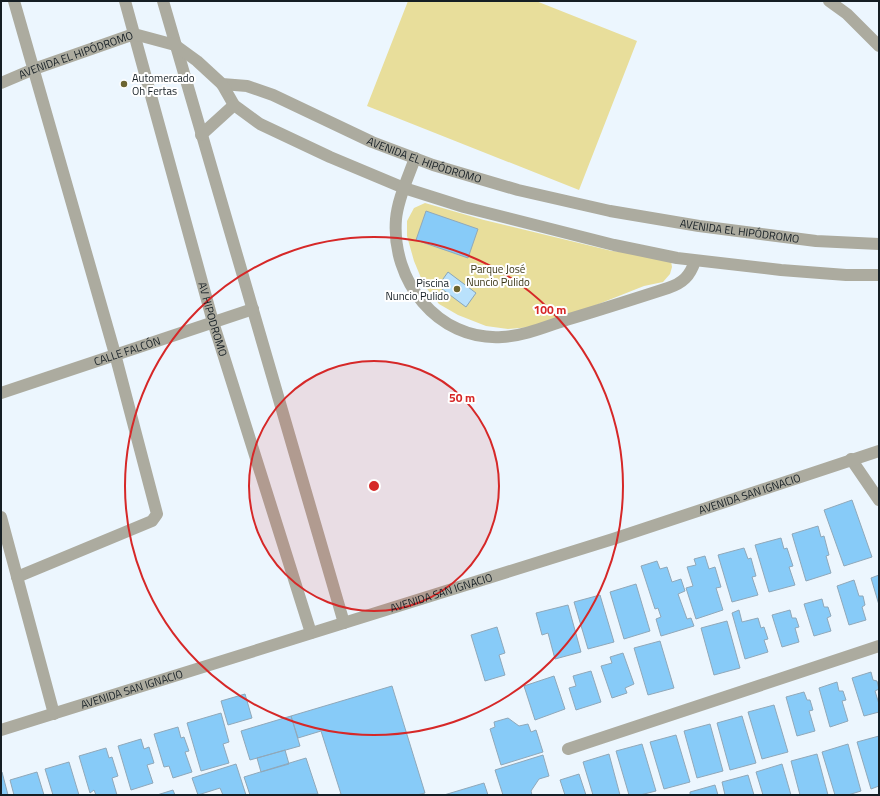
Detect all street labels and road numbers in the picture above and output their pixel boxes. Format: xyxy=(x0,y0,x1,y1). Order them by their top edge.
street label: AVENIDA EL HIPÓDROMO xyxy=(16,27,135,83)
street label: AVENIDA EL HIPÓDROMO xyxy=(364,133,484,187)
street label: AVENIDA EL HIPÓDROMO xyxy=(679,215,800,247)
street label: AV HIPODROMO xyxy=(194,280,231,358)
street label: CALLE FALCÓN xyxy=(92,332,163,369)
street label: AVENIDA SAN IGNACIO xyxy=(697,469,803,518)
street label: AVENIDA SAN IGNACIO xyxy=(388,569,494,616)
street label: AVENIDA SAN IGNACIO xyxy=(79,666,185,713)

